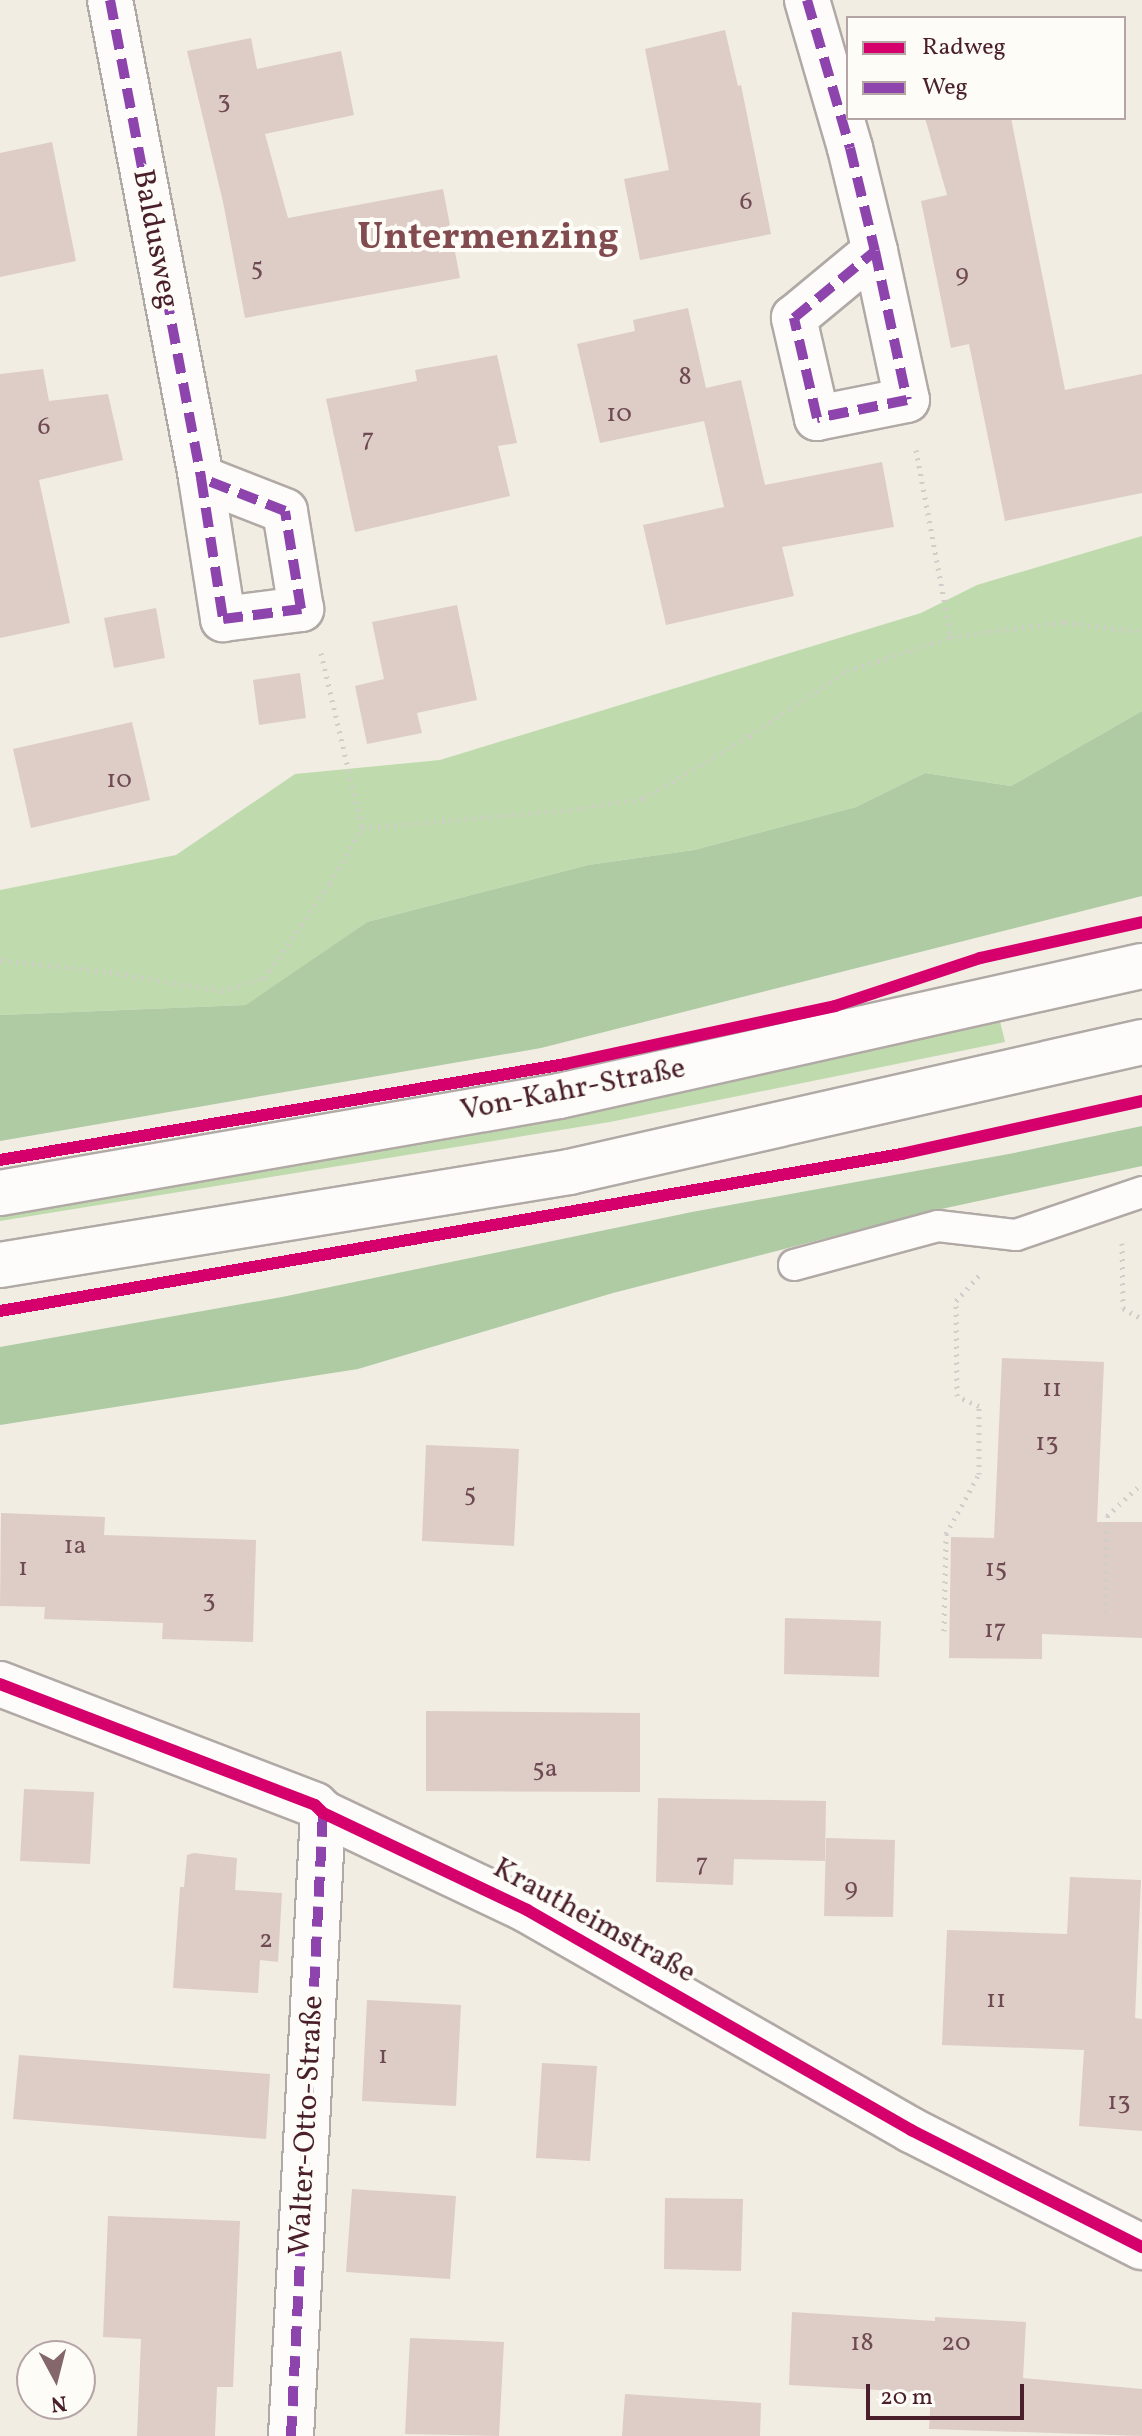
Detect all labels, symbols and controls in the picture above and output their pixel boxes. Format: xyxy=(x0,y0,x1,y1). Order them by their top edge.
legend xyxy=(846,16,1126,120)
text: Radweg xyxy=(922,31,1006,65)
text: Weg xyxy=(922,71,968,105)
house number: 3 xyxy=(217,86,231,118)
street label: Baldusweg xyxy=(124,166,186,312)
house number: 6 xyxy=(739,187,753,219)
district label: Untermenzing xyxy=(357,216,619,262)
house number: 5 xyxy=(251,253,263,285)
house number: 9 xyxy=(955,259,969,291)
house number: 8 xyxy=(678,362,692,394)
house number: 10 xyxy=(606,399,632,431)
house number: 6 xyxy=(37,412,51,444)
house number: 7 xyxy=(362,424,374,456)
house number: 10 xyxy=(106,765,132,797)
street label: Von-Kahr-Straße xyxy=(457,1051,689,1129)
house number: 11 xyxy=(1042,1374,1062,1406)
house number: 13 xyxy=(1035,1428,1059,1460)
house number: 5 xyxy=(464,1479,476,1511)
house number: 1a xyxy=(63,1531,87,1563)
house number: 1 xyxy=(18,1553,28,1585)
house number: 15 xyxy=(985,1554,1007,1586)
house number: 3 xyxy=(202,1585,216,1617)
house number: 17 xyxy=(984,1615,1006,1647)
house number: 5a xyxy=(532,1754,558,1786)
house number: 7 xyxy=(696,1849,708,1881)
street label: Krautheimstraße xyxy=(486,1850,702,1992)
house number: 9 xyxy=(844,1873,858,1905)
house number: 2 xyxy=(259,1925,273,1957)
house number: 11 xyxy=(986,1985,1006,2017)
street label: Walter-Otto-Straße xyxy=(282,1994,332,2256)
house number: 1 xyxy=(378,2041,388,2073)
house number: 13 xyxy=(1107,2087,1131,2119)
house number: 18 xyxy=(850,2328,874,2360)
house number: 20 xyxy=(941,2328,971,2360)
north arrow xyxy=(16,2340,96,2420)
scale bar xyxy=(870,2368,1028,2418)
text: 20 m xyxy=(880,2381,933,2415)
text: N xyxy=(49,2386,69,2419)

